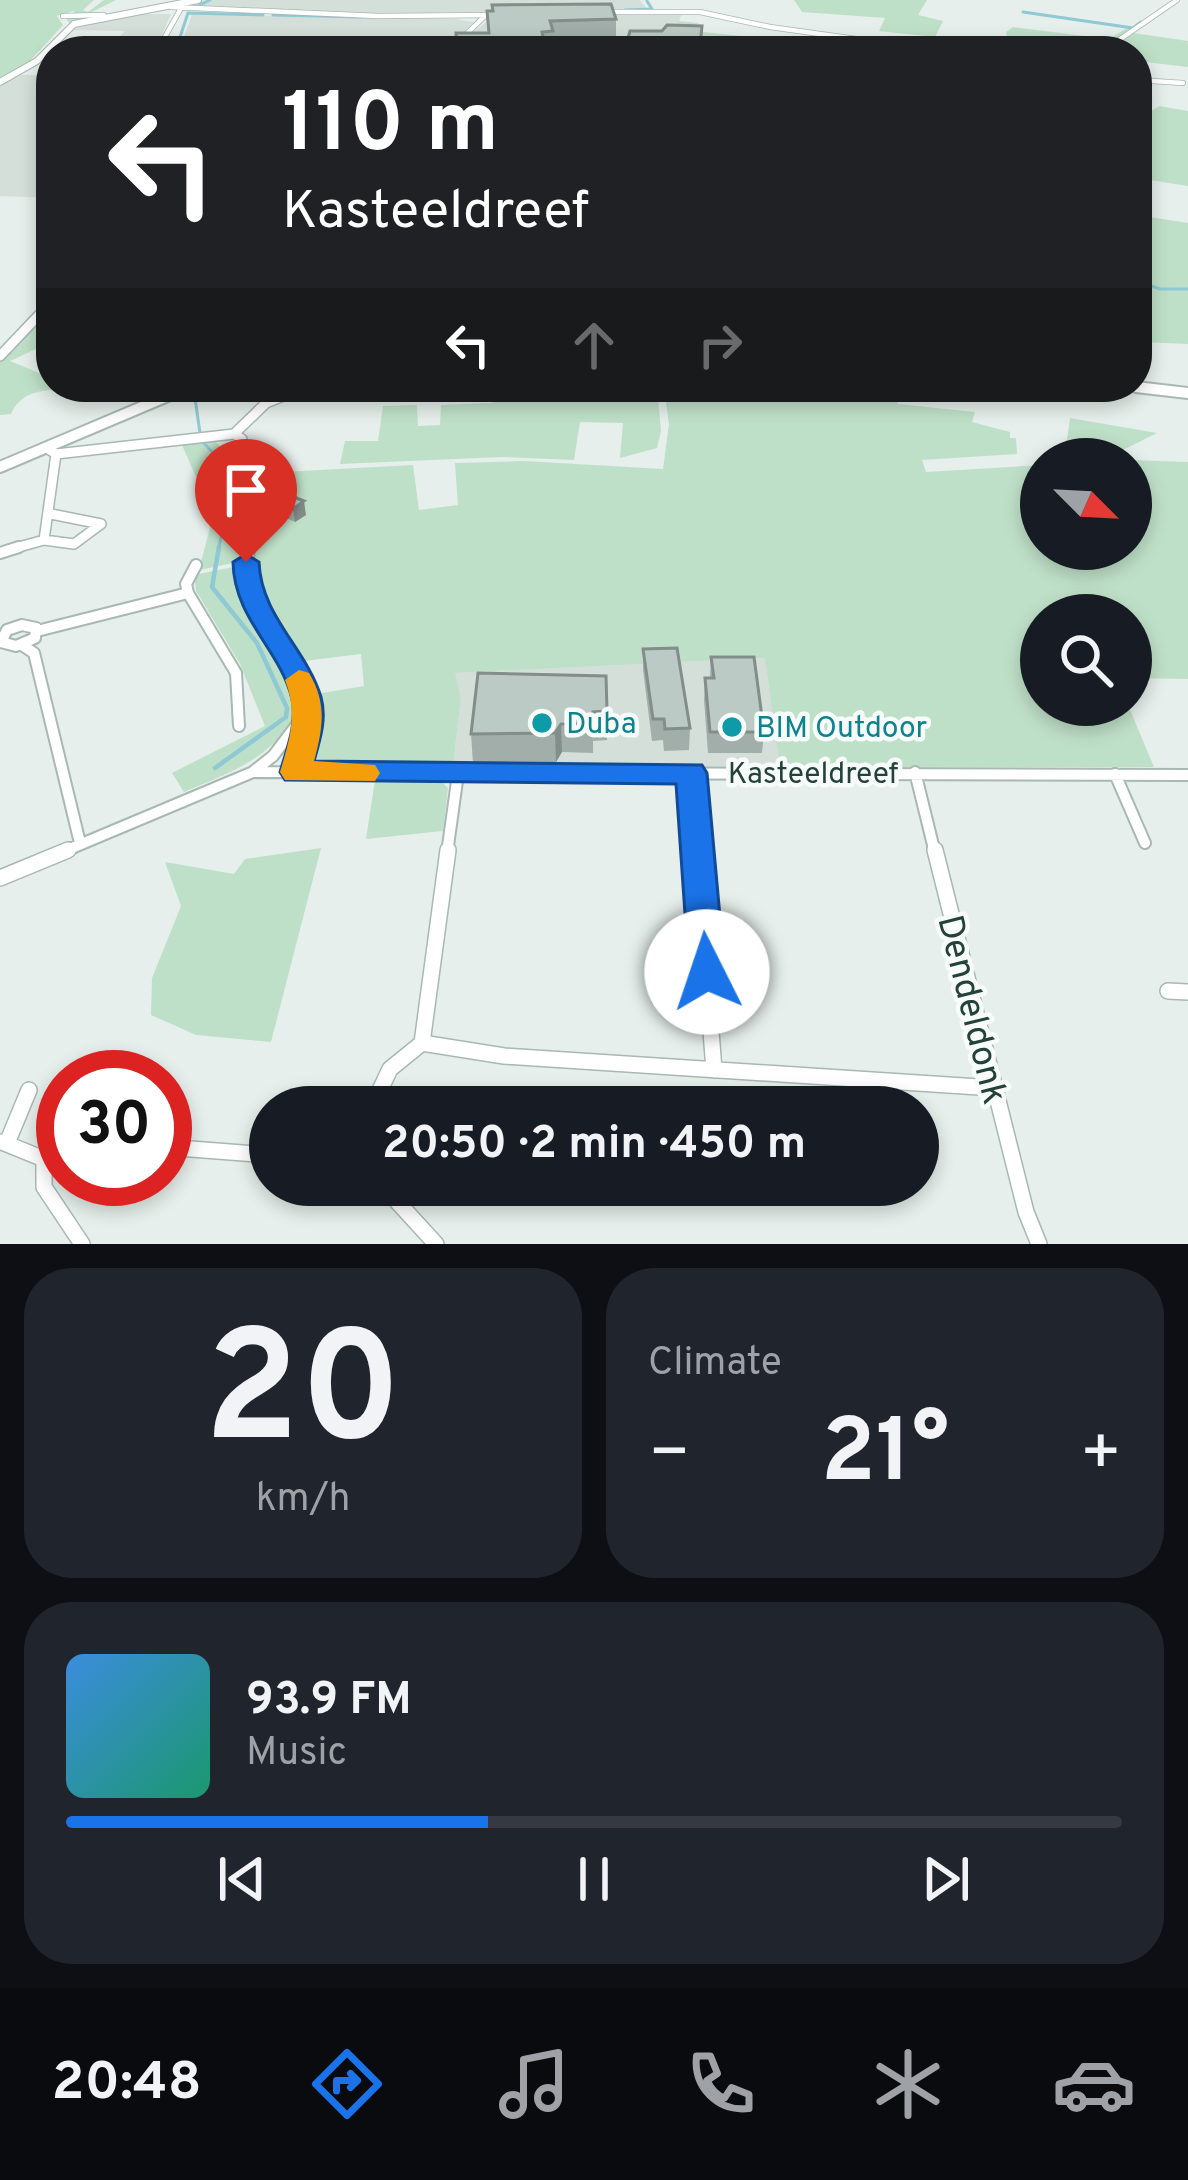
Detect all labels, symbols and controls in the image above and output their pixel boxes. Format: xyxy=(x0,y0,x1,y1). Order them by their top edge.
text: 110 m xyxy=(282,75,499,181)
icon: left xyxy=(84,84,240,240)
text: Kasteeldreef xyxy=(282,179,589,248)
icon: left xyxy=(435,312,501,378)
icon: ahead xyxy=(561,312,627,378)
icon: right xyxy=(687,312,753,378)
north arrow xyxy=(1020,438,1152,570)
map controls xyxy=(1020,438,1152,726)
pin xyxy=(195,439,297,562)
icon: arrive xyxy=(213,457,279,523)
button: search xyxy=(1020,594,1152,726)
place label: Duba xyxy=(566,707,636,744)
marker: Duba xyxy=(529,710,555,736)
place label: BIM Outdoor xyxy=(756,711,928,748)
marker: BIM Outdoor xyxy=(719,714,745,740)
street label: Kasteeldreef xyxy=(728,757,898,794)
position arrow xyxy=(644,909,770,1035)
street label: Dendeldonk xyxy=(924,911,1016,1109)
speed limit sign: 30 xyxy=(36,1050,192,1206)
text: 20:50 · 2 min · 450 m xyxy=(382,1117,806,1174)
text: 20 xyxy=(204,1299,402,1497)
text: Climate xyxy=(648,1340,782,1389)
text: 21° xyxy=(821,1400,949,1513)
text: − xyxy=(648,1415,691,1498)
text: + xyxy=(1079,1415,1122,1498)
text: km/h xyxy=(256,1476,350,1525)
text: 93.9 FM xyxy=(246,1673,412,1730)
text: Music xyxy=(246,1730,347,1779)
icon: previous xyxy=(209,1846,275,1912)
icon: pause xyxy=(561,1846,627,1912)
icon: next xyxy=(913,1846,979,1912)
icon: directions xyxy=(305,2042,389,2126)
icon: music xyxy=(492,2042,576,2126)
icon: phone xyxy=(679,2042,763,2126)
icon: climate xyxy=(866,2042,950,2126)
icon: car xyxy=(1052,2042,1136,2126)
text: 20:48 xyxy=(51,2050,202,2119)

